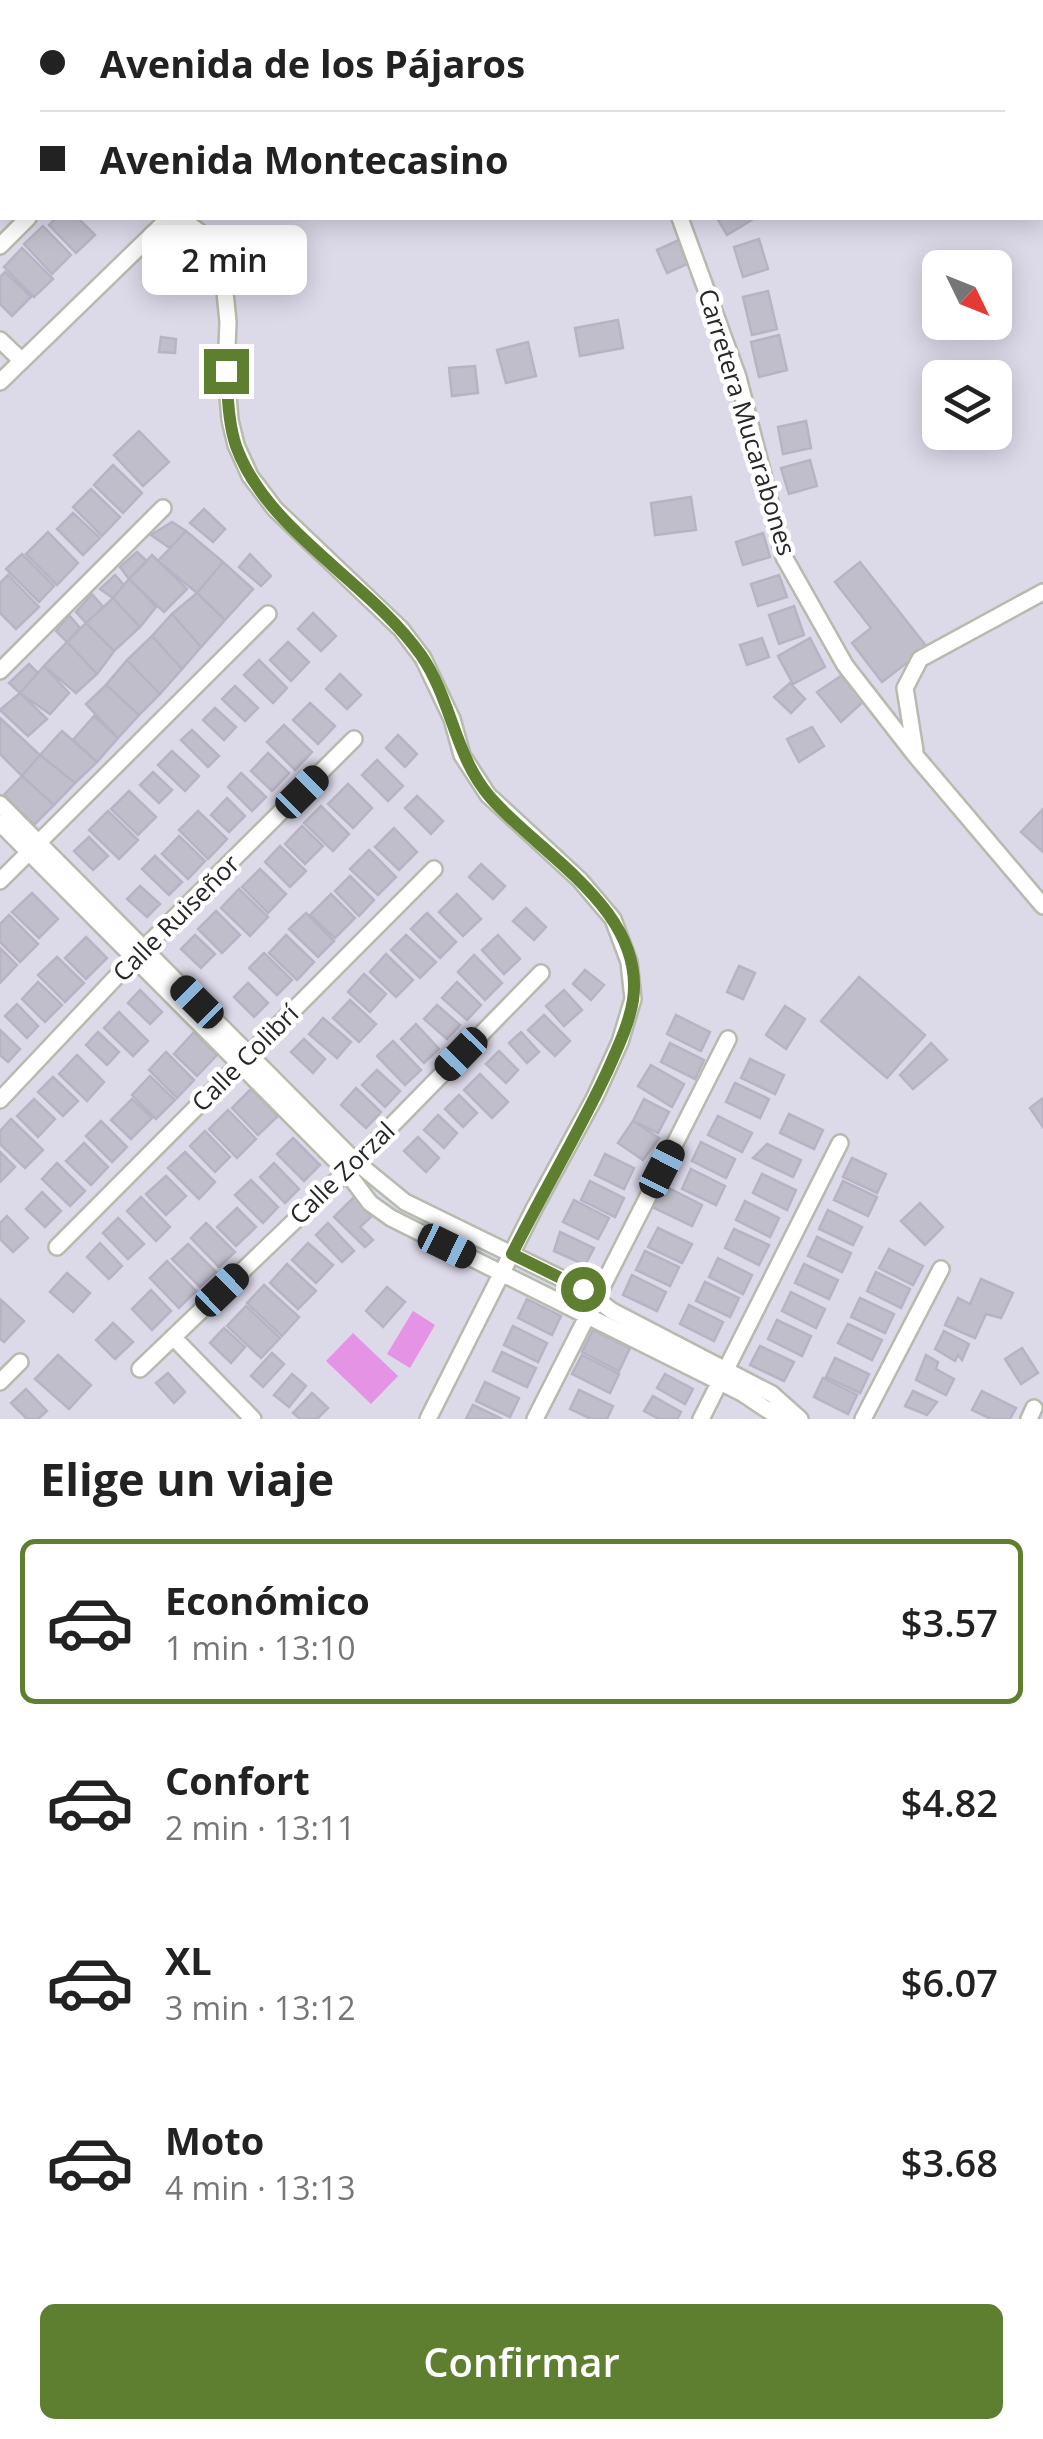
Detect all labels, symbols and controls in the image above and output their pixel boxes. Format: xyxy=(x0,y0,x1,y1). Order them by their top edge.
text: Avenida de los Pájaros xyxy=(100,37,525,89)
text: Avenida Montecasino xyxy=(100,133,508,185)
callout: 2 min xyxy=(144,226,308,296)
text: 2 min xyxy=(181,238,268,281)
north arrow xyxy=(922,250,1012,340)
map controls xyxy=(922,250,1012,450)
street label: Carretera Mucarabones xyxy=(691,284,805,559)
route end xyxy=(204,349,249,394)
button: layers xyxy=(922,360,1012,450)
car xyxy=(270,760,334,824)
street label: Calle Ruiseñor xyxy=(104,846,246,988)
car xyxy=(165,970,229,1034)
street label: Calle Colibrí xyxy=(183,996,306,1118)
car xyxy=(429,1022,493,1086)
street label: Calle Zorzal xyxy=(281,1113,401,1231)
car xyxy=(635,1135,689,1203)
car xyxy=(413,1219,481,1273)
car xyxy=(190,1258,254,1322)
route start xyxy=(561,1267,606,1312)
text: Elige un viaje xyxy=(40,1448,334,1509)
text: Económico xyxy=(165,1574,370,1626)
icon: car xyxy=(45,1577,135,1667)
text: $3.57 xyxy=(901,1596,998,1648)
text: 1 min · 13:10 xyxy=(165,1626,356,1669)
text: Confort xyxy=(165,1754,310,1806)
icon: car xyxy=(45,1757,135,1847)
text: $4.82 xyxy=(901,1776,998,1828)
text: 2 min · 13:11 xyxy=(165,1806,356,1849)
text: XL xyxy=(165,1934,212,1986)
icon: car xyxy=(45,1937,135,2027)
text: $6.07 xyxy=(901,1956,998,2008)
text: 3 min · 13:12 xyxy=(165,1986,356,2029)
text: Moto xyxy=(165,2114,264,2166)
icon: car xyxy=(45,2117,135,2207)
text: $3.68 xyxy=(901,2136,998,2188)
text: 4 min · 13:13 xyxy=(165,2166,356,2209)
button: Confirmar xyxy=(40,2304,1003,2419)

